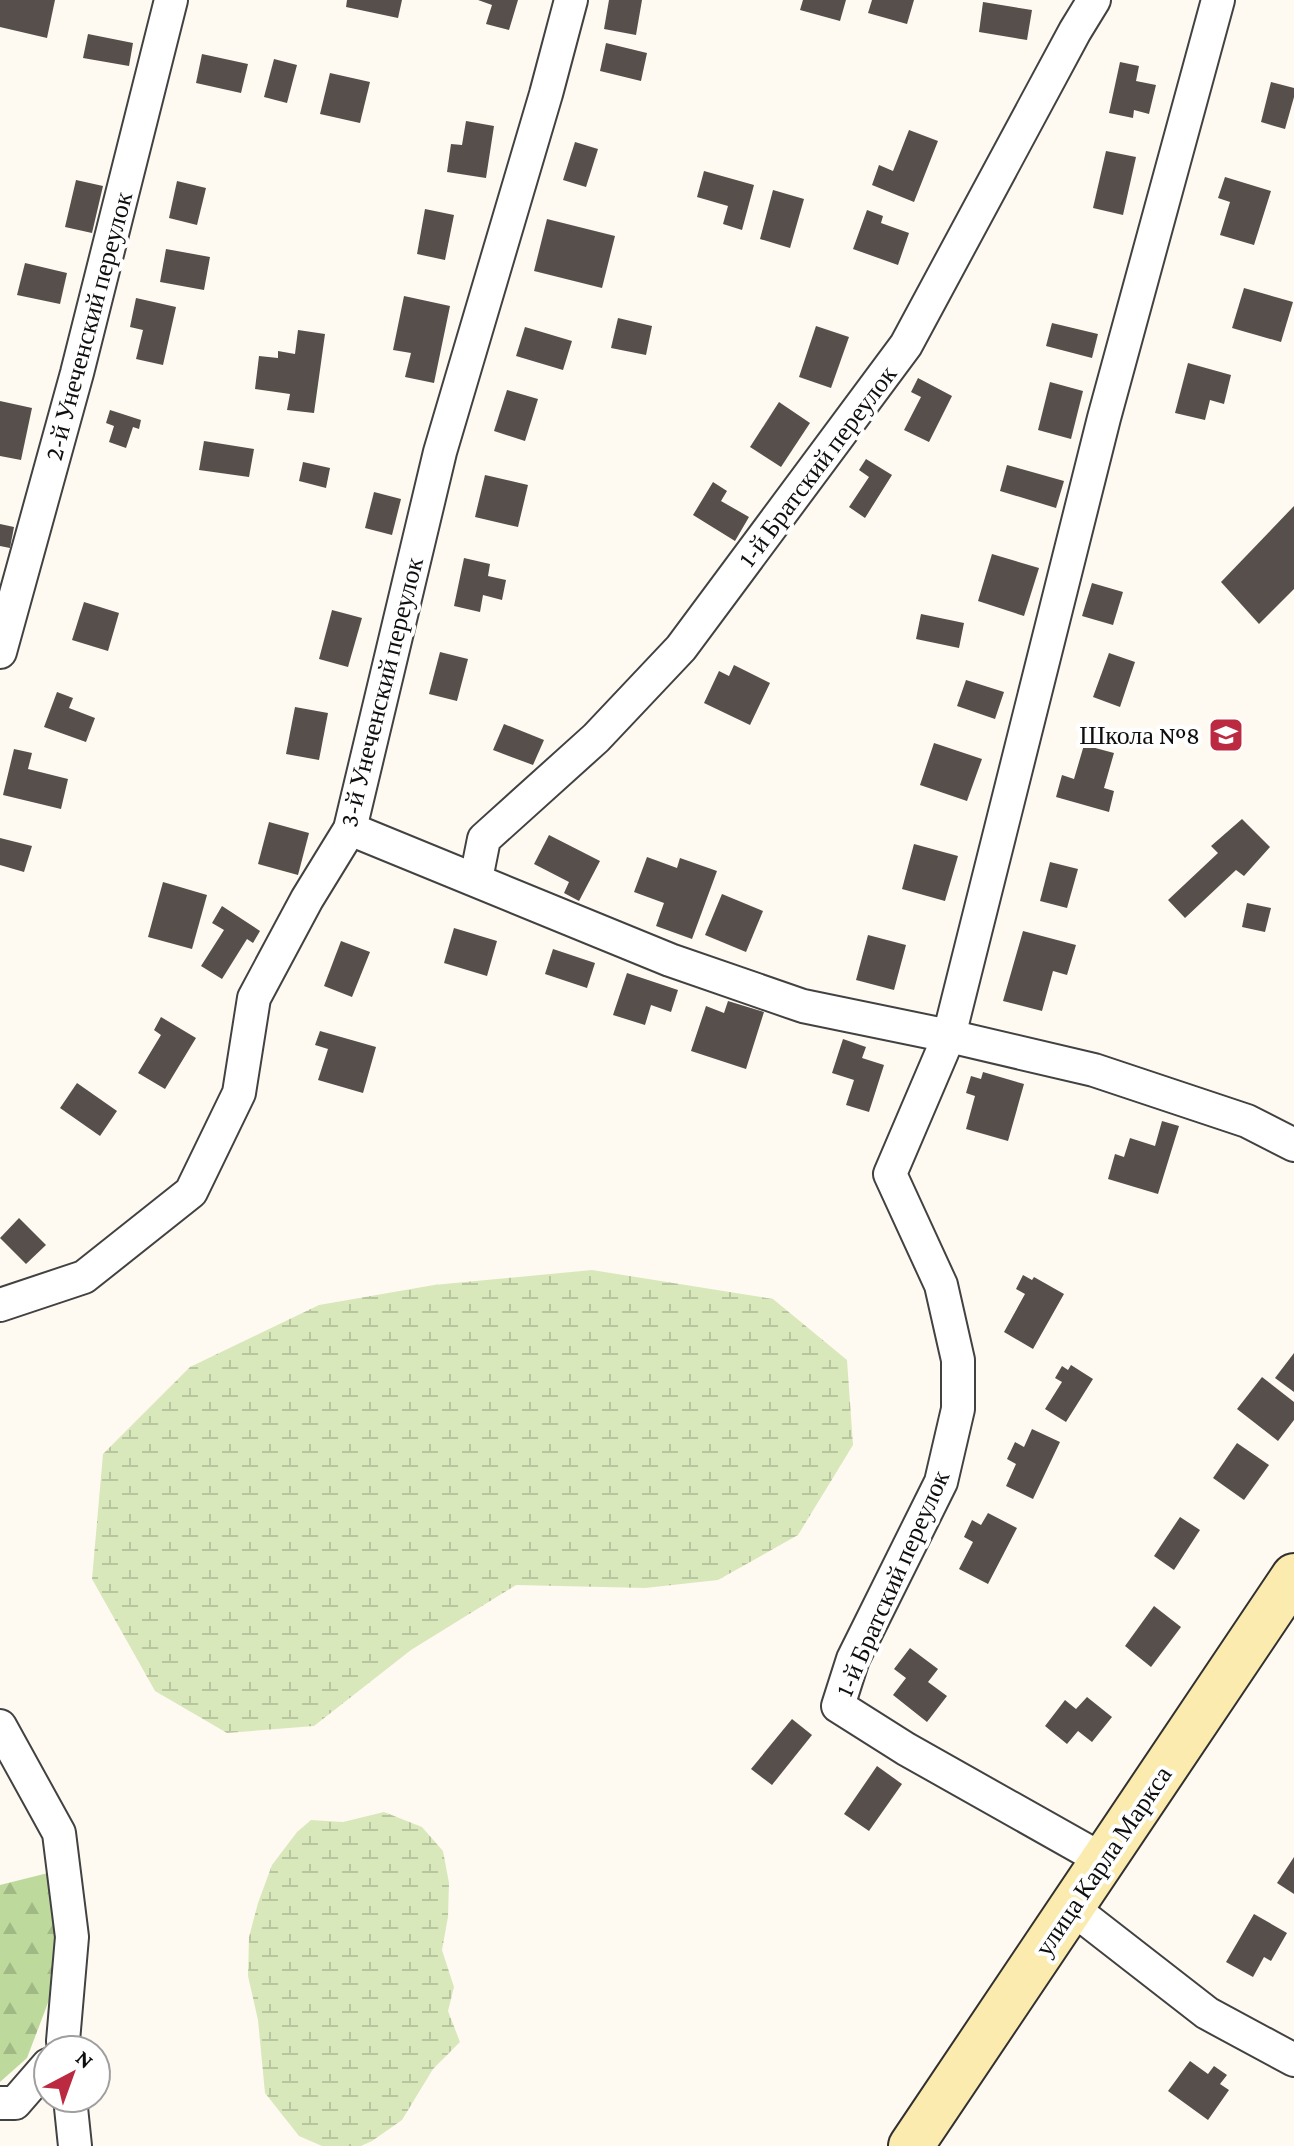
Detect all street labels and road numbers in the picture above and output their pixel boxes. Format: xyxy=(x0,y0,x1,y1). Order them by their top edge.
street label: 2-й Унеченский переулок xyxy=(39,188,138,464)
street label: 1-й Братский переулок xyxy=(732,360,903,572)
street label: 3-й Унеченский переулок xyxy=(334,554,429,830)
street label: 1-й Братский переулок xyxy=(830,1465,955,1701)
street label: улица Карла Маркса xyxy=(1029,1760,1178,1962)

